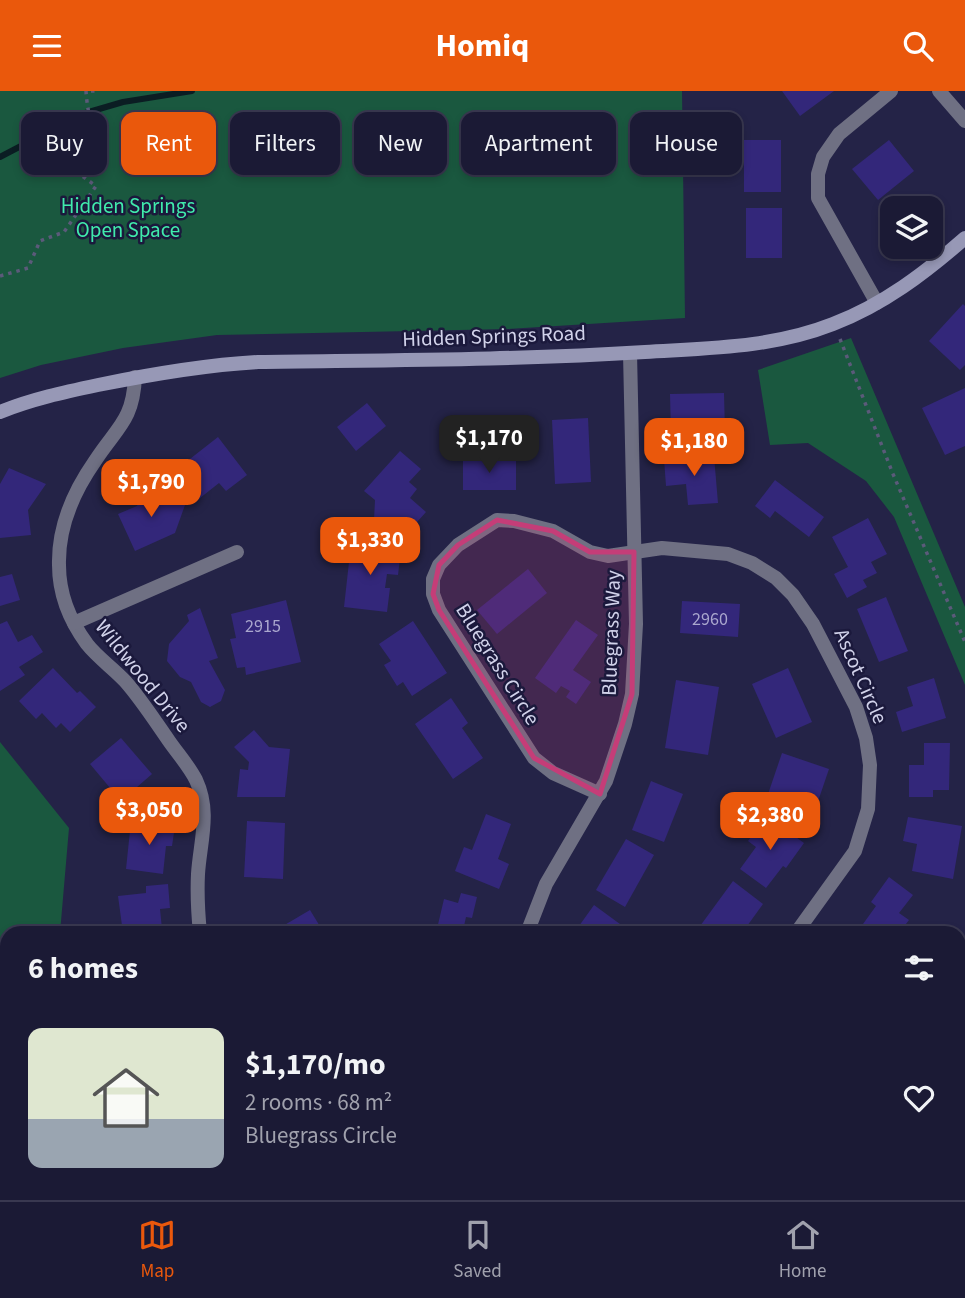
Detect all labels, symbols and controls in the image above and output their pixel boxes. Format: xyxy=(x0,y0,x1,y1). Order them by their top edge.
text: Homiq xyxy=(436,23,529,69)
icon: menu xyxy=(28,27,66,65)
icon: search xyxy=(899,27,937,65)
chip: Buy xyxy=(21,112,107,175)
chip: Rent xyxy=(121,112,216,175)
chip: Filters xyxy=(230,112,340,175)
chip: New xyxy=(354,112,447,175)
chip: Apartment xyxy=(461,112,616,175)
chip: House xyxy=(630,112,742,175)
park label: Hidden Springs Open Space xyxy=(61,191,195,245)
map controls xyxy=(880,196,943,259)
button: layers xyxy=(880,196,943,259)
street label: Hidden Springs Road xyxy=(402,318,586,354)
pin: $1,170 xyxy=(432,415,546,475)
pin: $1,180 xyxy=(637,419,751,478)
text: $1,170 xyxy=(455,421,523,454)
text: $1,180 xyxy=(660,424,728,457)
pin: $1,790 xyxy=(94,459,208,519)
text: $1,790 xyxy=(117,465,185,498)
pin: $1,330 xyxy=(313,517,427,577)
text: $1,330 xyxy=(336,523,404,556)
street label: Bluegrass Way xyxy=(594,570,628,696)
street label: Bluegrass Circle xyxy=(449,597,547,731)
house number: 2960 xyxy=(692,607,728,632)
street label: Wildwood Drive xyxy=(88,613,198,739)
house number: 2915 xyxy=(245,614,281,639)
street label: Ascot Circle xyxy=(827,623,895,729)
pin: $3,050 xyxy=(92,787,206,847)
text: $3,050 xyxy=(115,793,183,826)
pin: $2,380 xyxy=(713,793,827,852)
text: $2,380 xyxy=(736,798,804,831)
text: 6 homes xyxy=(28,947,138,990)
icon: filters xyxy=(900,949,938,987)
text: $1,170/mo xyxy=(245,1043,386,1086)
icon: home xyxy=(84,1056,168,1140)
icon: heart xyxy=(900,1079,938,1117)
text: 2 rooms · 68 m² xyxy=(245,1086,392,1119)
text: Bluegrass Circle xyxy=(245,1119,397,1152)
tab: Map xyxy=(138,1216,176,1285)
tab: Saved xyxy=(453,1216,502,1285)
tab: Home xyxy=(779,1216,827,1285)

